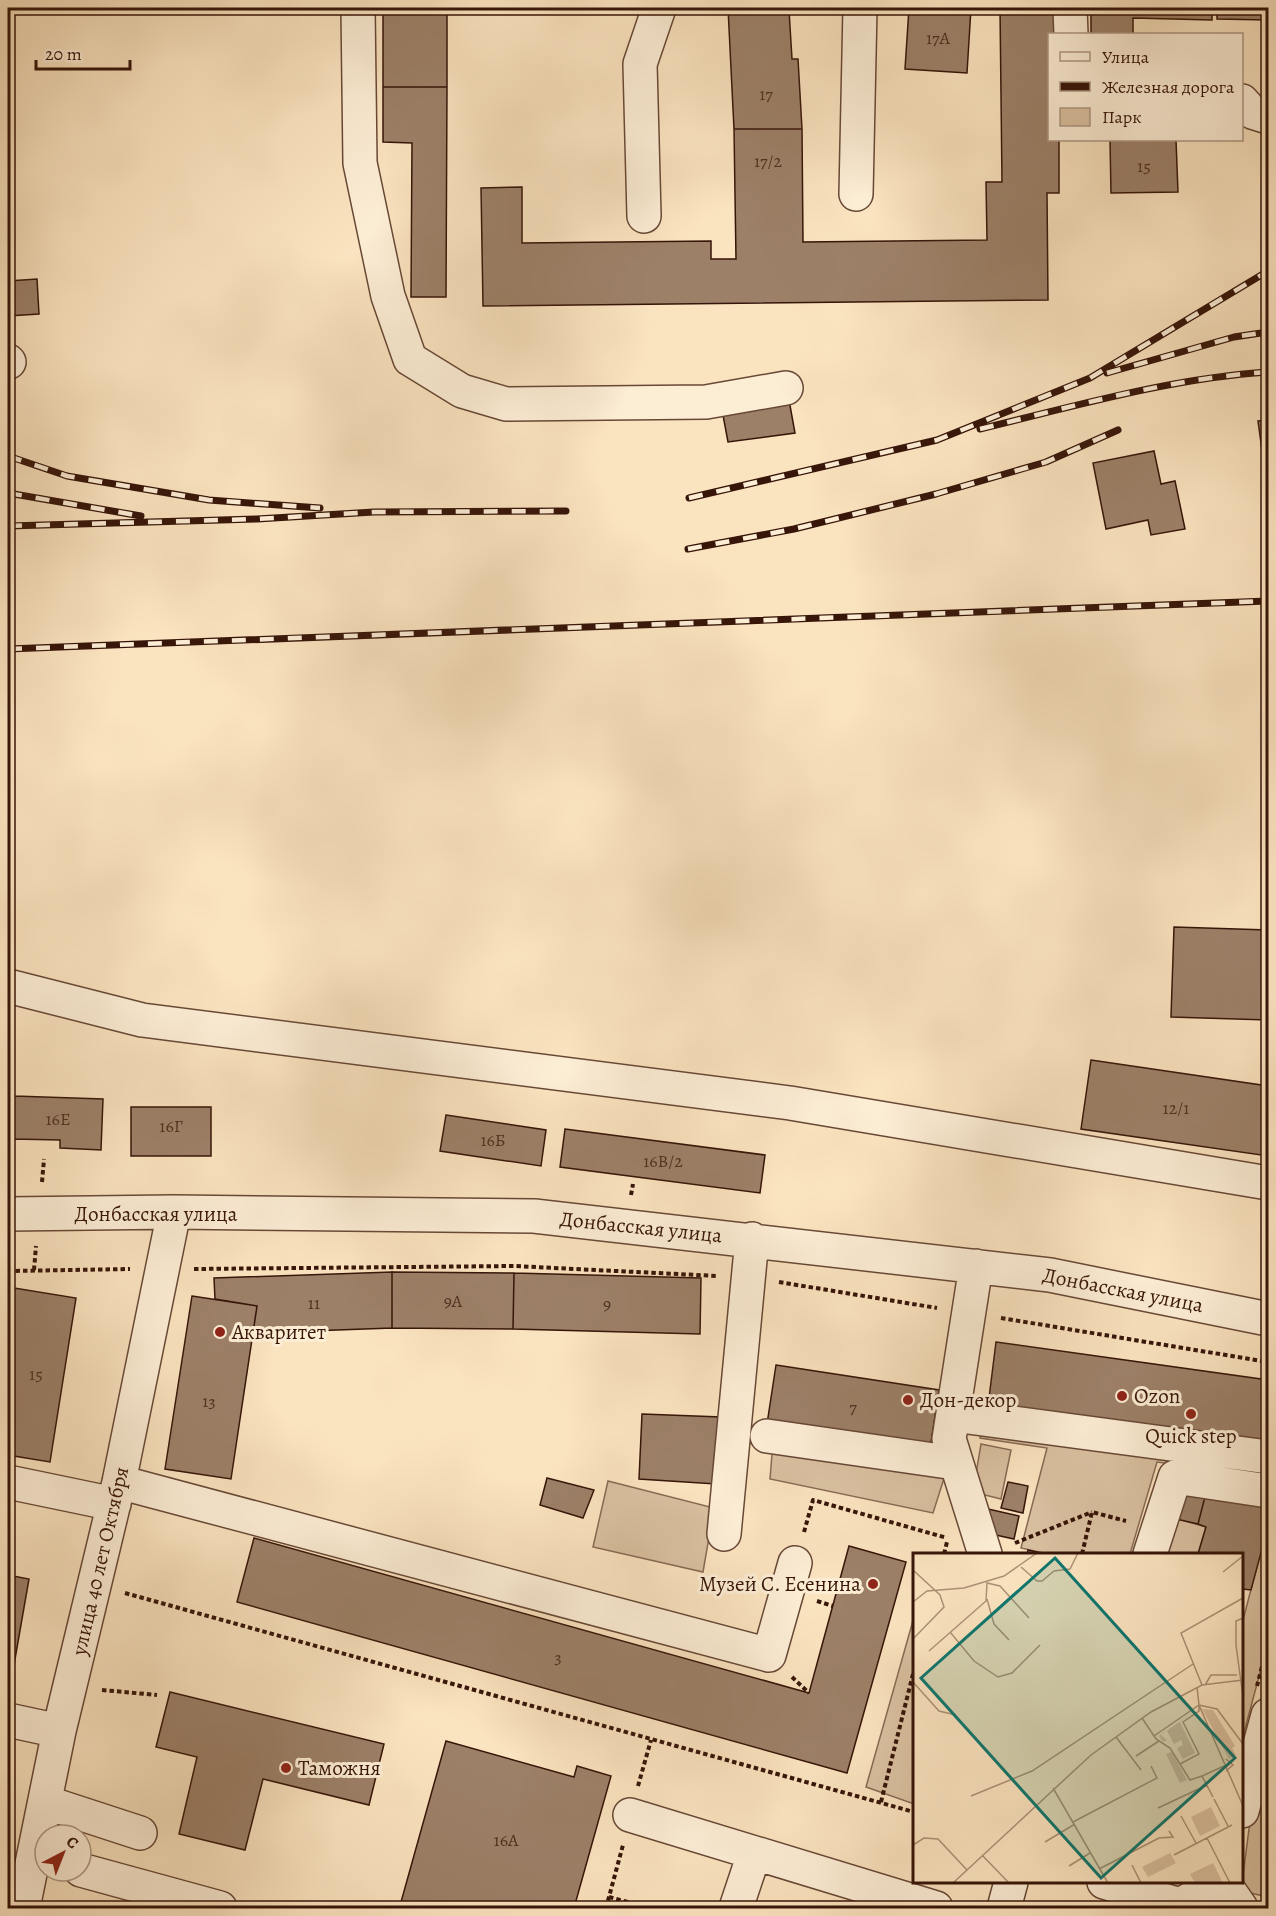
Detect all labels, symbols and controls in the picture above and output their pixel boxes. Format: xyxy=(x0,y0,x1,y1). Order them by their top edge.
house number: 17А xyxy=(926,26,951,50)
scale bar xyxy=(36,33,130,71)
legend xyxy=(1048,33,1243,141)
text: 20 m xyxy=(45,42,82,66)
text: Улица xyxy=(1102,45,1150,69)
text: Железная дорога xyxy=(1102,75,1235,99)
house number: 17 xyxy=(759,82,773,106)
text: Парк xyxy=(1102,105,1142,129)
house number: 17/2 xyxy=(754,149,783,173)
house number: 15 xyxy=(1137,154,1151,178)
house number: 12/1 xyxy=(1163,1096,1189,1120)
house number: 16Е xyxy=(45,1107,71,1131)
house number: 16Г xyxy=(159,1114,183,1138)
house number: 16Б xyxy=(480,1128,506,1152)
house number: 16В/2 xyxy=(643,1149,683,1173)
street label: Донбасская улица xyxy=(75,1200,238,1228)
street label: Донбасская улица xyxy=(559,1205,724,1249)
street label: Донбасская улица xyxy=(1040,1261,1206,1319)
house number: 9А xyxy=(444,1289,463,1313)
house number: 11 xyxy=(308,1291,320,1315)
house number: 9 xyxy=(603,1292,611,1316)
place label: Акваритет xyxy=(231,1318,326,1346)
marker: Акваритет xyxy=(213,1325,227,1339)
house number: 15 xyxy=(29,1362,43,1386)
place label: Ozon xyxy=(1134,1382,1180,1410)
place label: Дон-декор xyxy=(920,1386,1016,1414)
house number: 13 xyxy=(202,1389,216,1413)
marker: Ozon xyxy=(1115,1389,1129,1403)
marker: Дон-декор xyxy=(901,1393,915,1407)
house number: 7 xyxy=(849,1395,857,1419)
marker: Quick step xyxy=(1184,1407,1198,1421)
place label: Quick step xyxy=(1145,1422,1237,1450)
street label: улица 40 лет Октября xyxy=(64,1464,135,1659)
inset map xyxy=(913,1553,1243,1883)
place label: Музей С. Есенина xyxy=(699,1570,861,1598)
marker: Музей С. Есенина xyxy=(866,1577,880,1591)
house number: 3 xyxy=(554,1645,562,1669)
place label: Таможня xyxy=(298,1754,381,1782)
marker: Таможня xyxy=(279,1761,293,1775)
north arrow xyxy=(33,1823,93,1883)
house number: 16А xyxy=(494,1828,519,1852)
text: С xyxy=(61,1831,83,1854)

